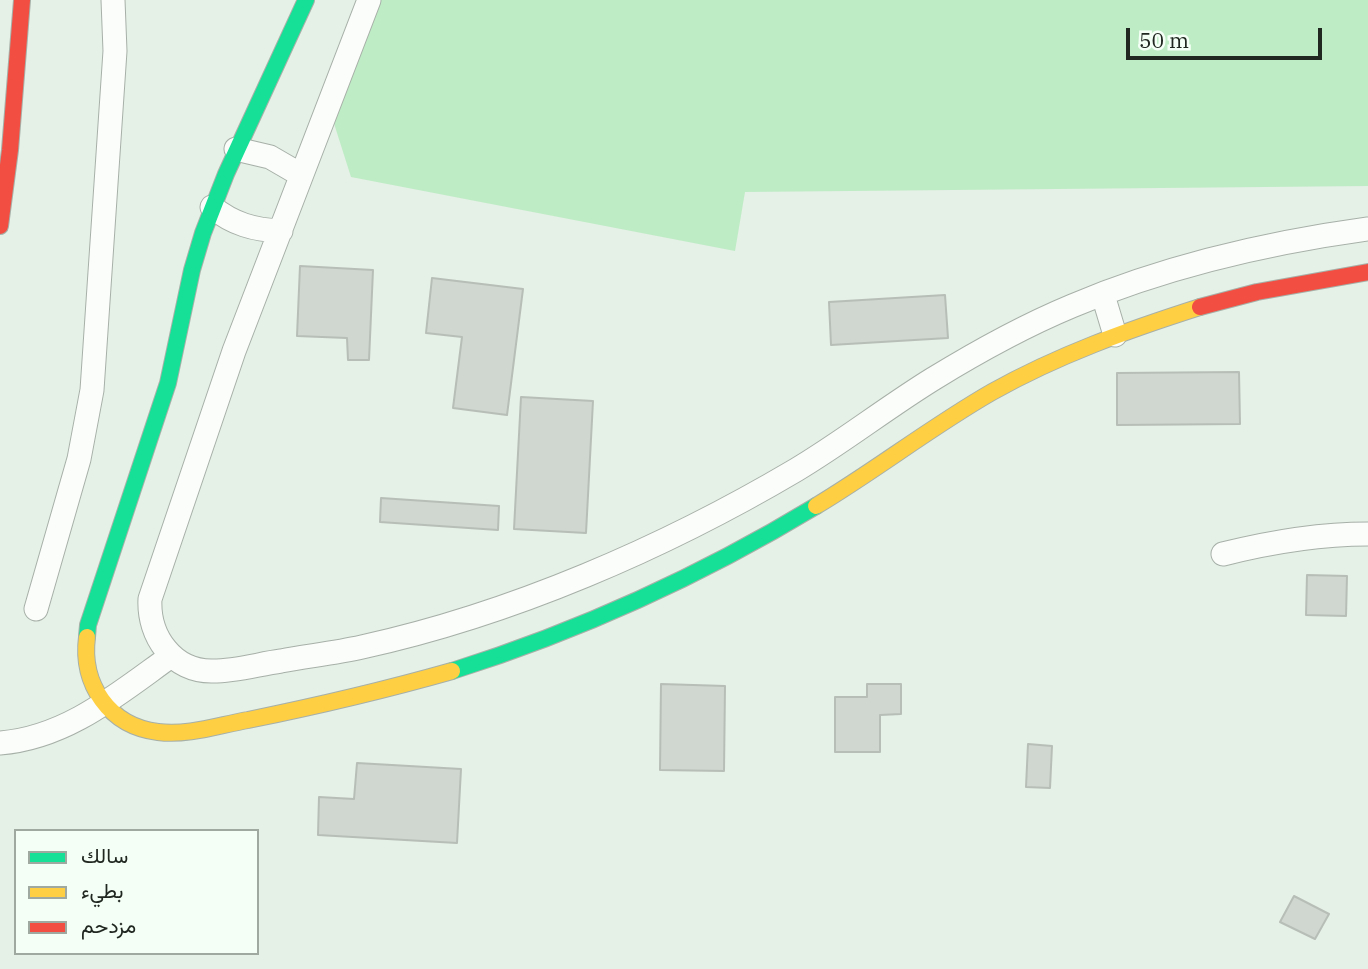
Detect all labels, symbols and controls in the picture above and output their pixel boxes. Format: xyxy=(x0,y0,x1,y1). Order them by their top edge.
scale bar xyxy=(1130,14,1326,58)
text: 50 m xyxy=(1139,26,1189,54)
legend xyxy=(14,829,259,955)
text: سالك xyxy=(81,841,128,869)
text: بطيء xyxy=(81,876,124,904)
text: مزدحم xyxy=(81,911,136,939)

